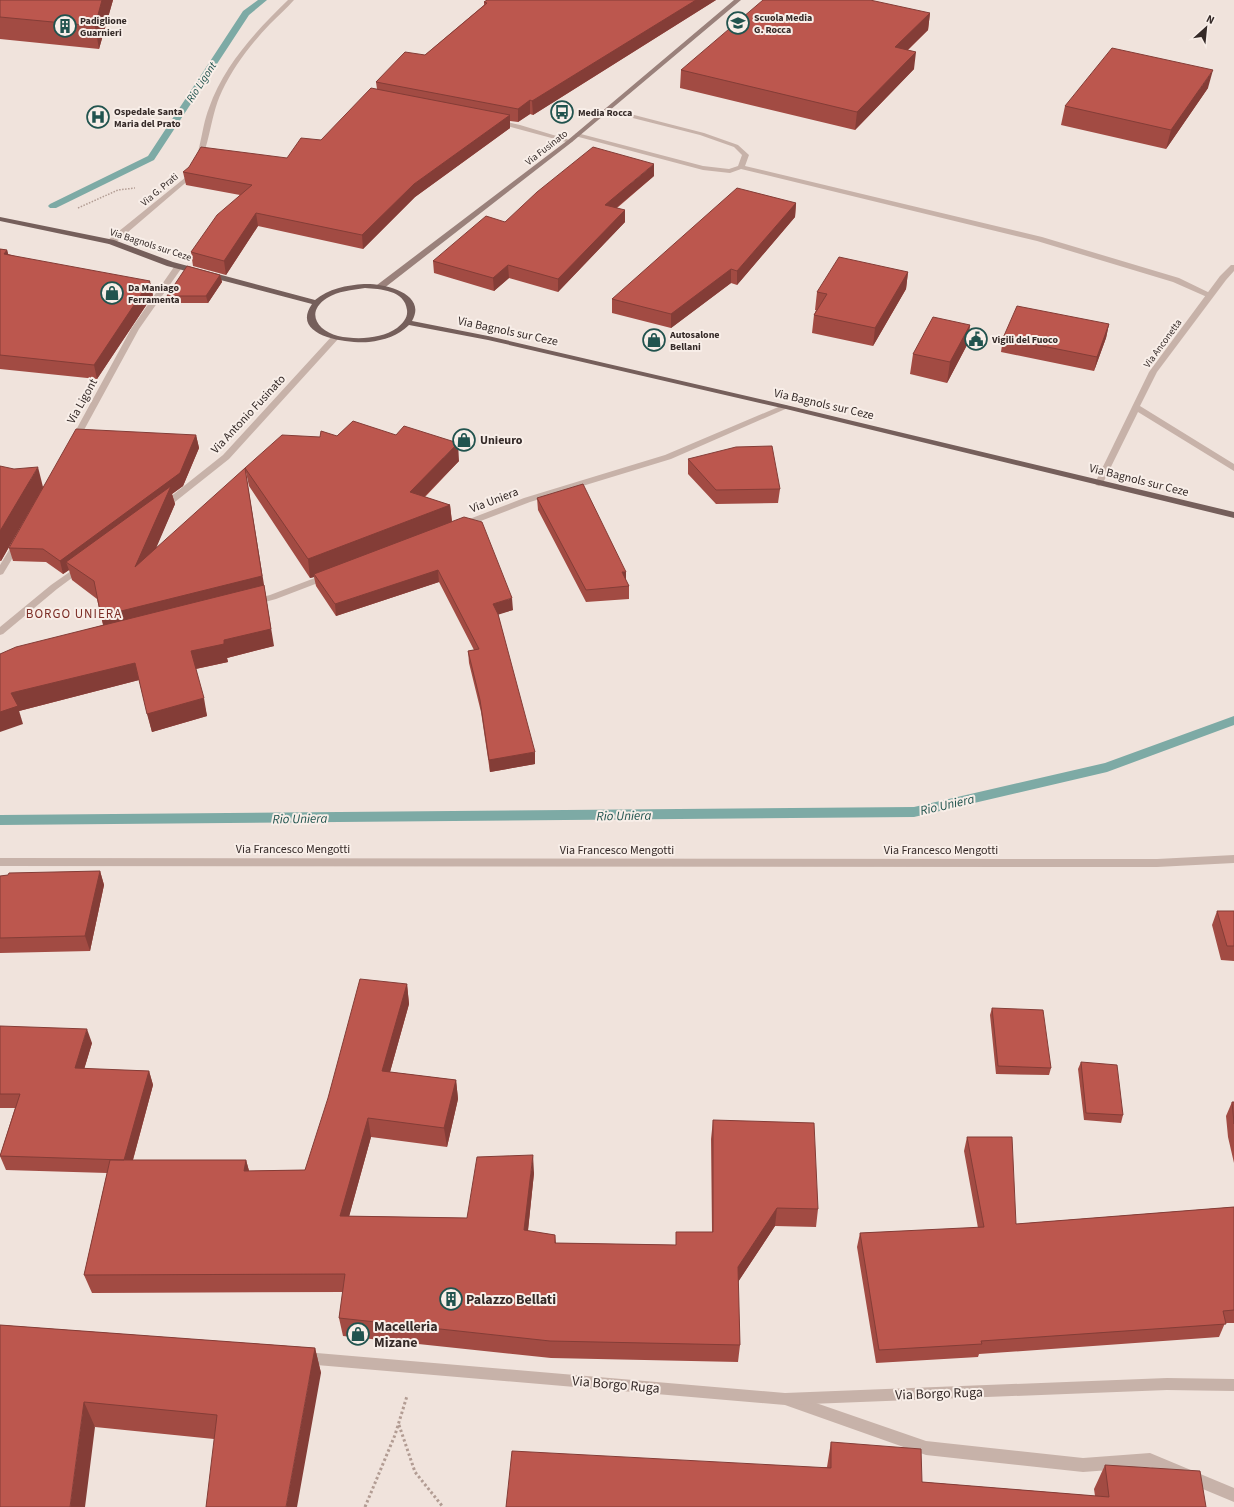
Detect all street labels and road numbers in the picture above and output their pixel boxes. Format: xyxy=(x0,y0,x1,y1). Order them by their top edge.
street label: Via Fusinato xyxy=(522,127,571,169)
street label: Via G. Prati xyxy=(138,170,181,210)
street label: Via Bagnols sur Ceze xyxy=(108,225,193,265)
street label: Via Bagnols sur Ceze xyxy=(456,313,560,350)
street label: Via Anconetta xyxy=(1140,316,1185,371)
street label: Via Antonio Fusinato xyxy=(207,371,290,458)
street label: Via Ligont xyxy=(63,376,102,427)
street label: Via Bagnols sur Ceze xyxy=(772,385,876,424)
street label: Via Bagnols sur Ceze xyxy=(1087,460,1191,501)
street label: Via Uniera xyxy=(467,483,521,517)
street label: Via Francesco Mengotti xyxy=(236,841,350,858)
street label: Via Francesco Mengotti xyxy=(560,842,674,859)
street label: Via Francesco Mengotti xyxy=(884,842,998,859)
street label: Via Borgo Ruga xyxy=(571,1371,661,1399)
street label: Via Borgo Ruga xyxy=(895,1382,983,1406)

